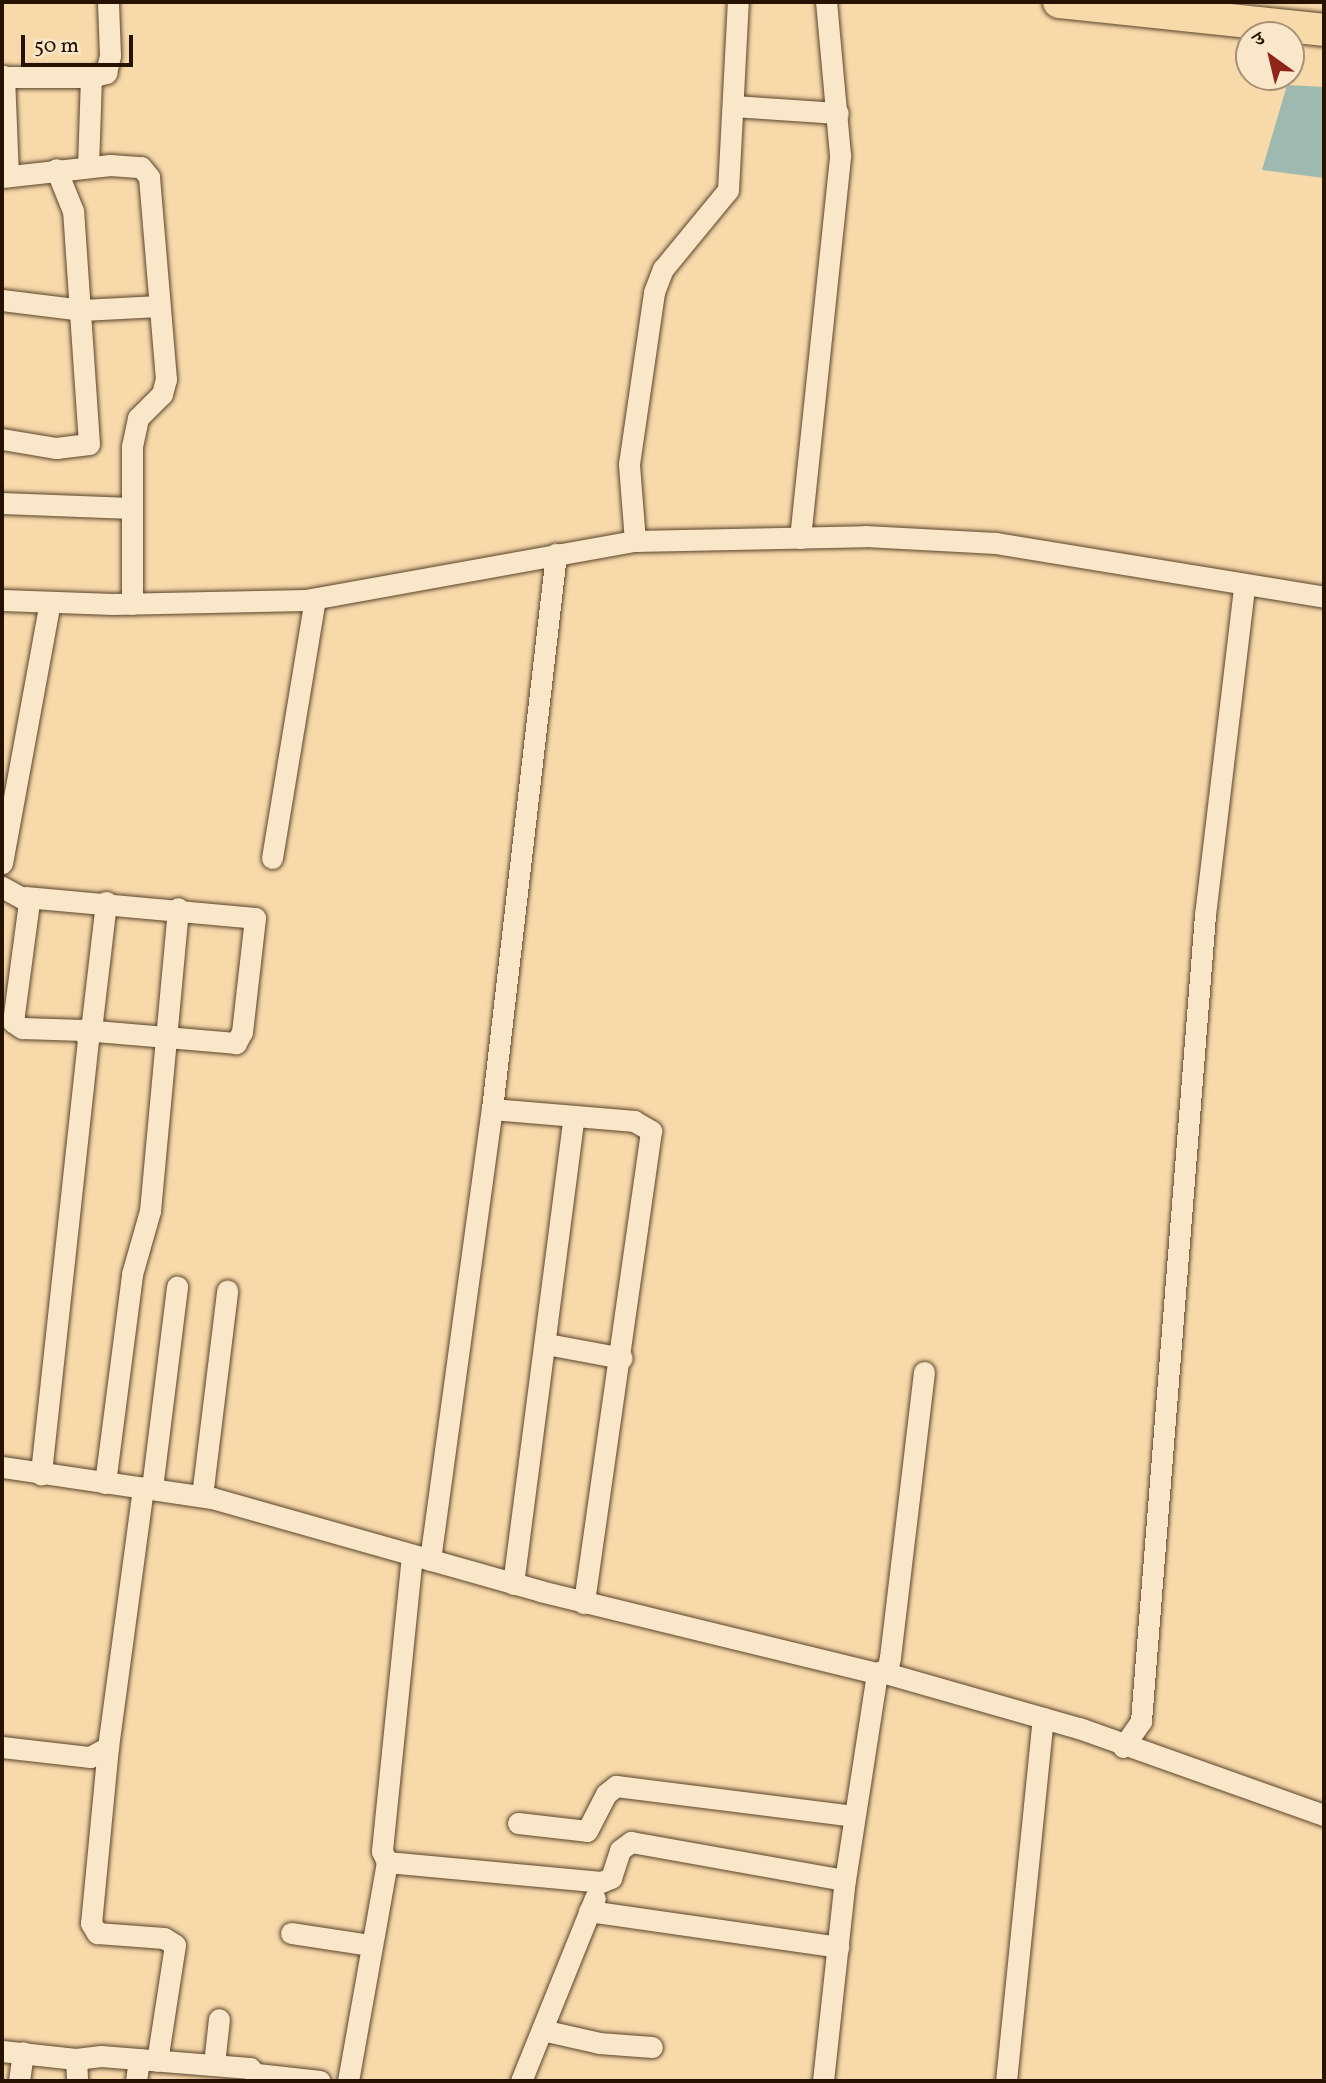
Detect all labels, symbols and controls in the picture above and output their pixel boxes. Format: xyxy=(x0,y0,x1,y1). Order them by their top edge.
scale bar xyxy=(24,21,136,65)
north arrow xyxy=(1235,21,1305,91)
text: उ xyxy=(1248,27,1271,54)
text: 50 m xyxy=(34,32,79,61)

